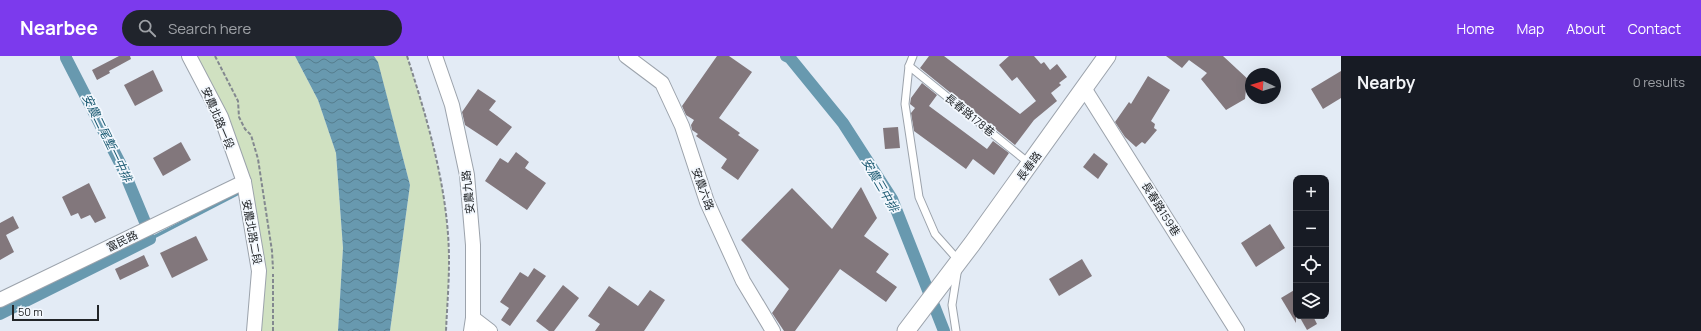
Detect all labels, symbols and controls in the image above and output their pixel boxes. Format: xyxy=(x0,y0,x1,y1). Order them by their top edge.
search box xyxy=(122,10,402,46)
text: Nearbee xyxy=(20,15,98,41)
icon: search xyxy=(136,17,158,39)
text: Search here xyxy=(168,18,251,39)
text: Home xyxy=(1457,19,1494,38)
text: Map xyxy=(1516,19,1544,38)
text: About xyxy=(1566,19,1606,38)
text: Contact xyxy=(1628,19,1681,38)
north arrow xyxy=(1245,68,1281,104)
text: Nearby xyxy=(1357,71,1415,94)
text: 0 results xyxy=(1633,73,1685,91)
street label: 安農北路一段 xyxy=(199,84,238,151)
street label: 長春路178巷 xyxy=(942,90,998,139)
water label: 安農二尾塹一中排 xyxy=(79,91,137,186)
street label: 長春路 xyxy=(1013,148,1044,183)
water label: 安農三中排 xyxy=(858,155,904,217)
street label: 安農六路 xyxy=(689,166,718,212)
street label: 安農九路 xyxy=(458,169,477,215)
map controls xyxy=(1293,175,1329,319)
button: + xyxy=(1293,175,1329,211)
street label: 長春路159巷 xyxy=(1139,179,1184,239)
street label: 安農北路二段 xyxy=(239,198,266,266)
button: − xyxy=(1293,211,1329,247)
street label: 富民路 xyxy=(104,227,140,255)
button: locate xyxy=(1293,247,1329,283)
button: layers xyxy=(1293,283,1329,319)
scale bar xyxy=(12,303,99,322)
text: 50 m xyxy=(18,304,43,319)

